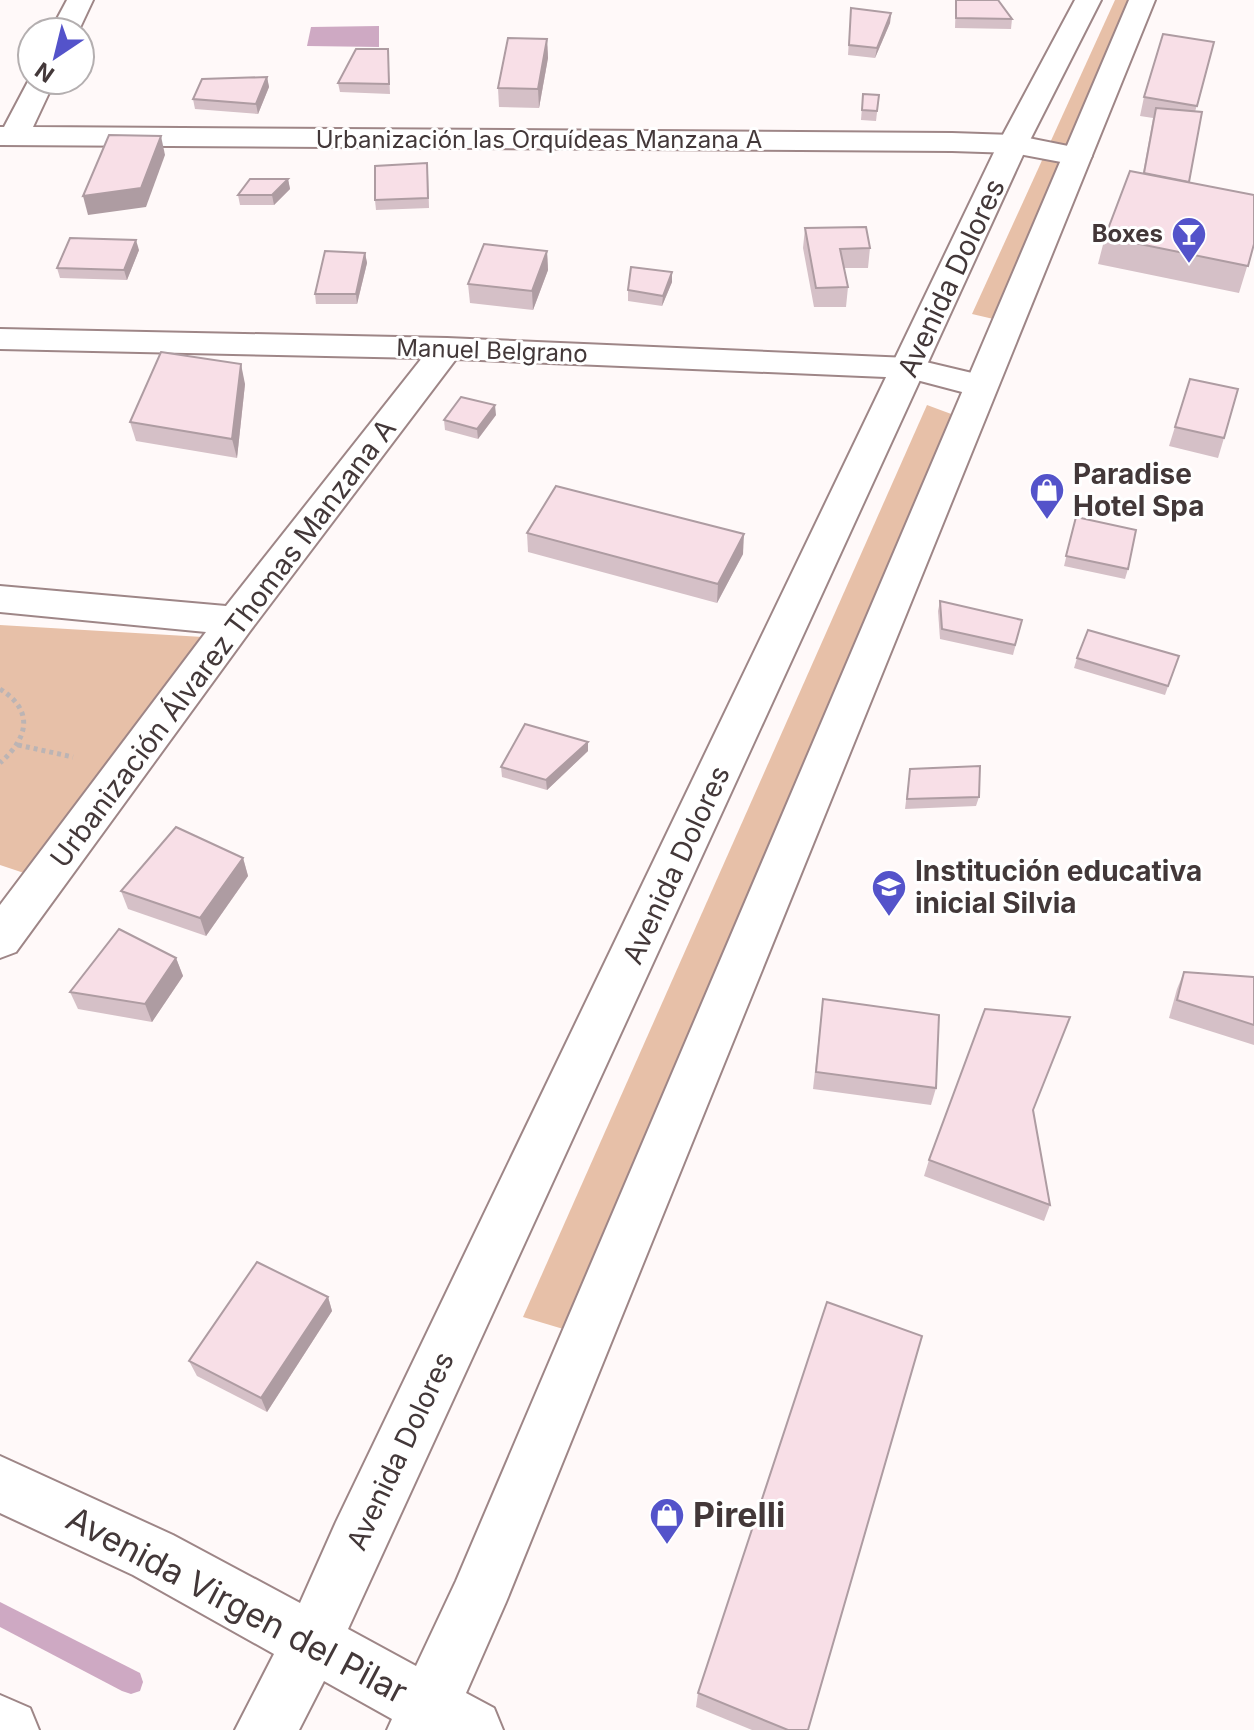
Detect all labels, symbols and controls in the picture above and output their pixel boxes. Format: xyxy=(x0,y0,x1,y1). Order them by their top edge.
north arrow xyxy=(16,16,96,96)
text: N xyxy=(30,57,59,88)
street label: Urbanización las Orquídeas Manzana A xyxy=(316,125,762,154)
street label: Avenida Dolores xyxy=(890,174,1012,382)
bar icon: Boxes xyxy=(1170,215,1208,265)
place label: Boxes xyxy=(1092,219,1163,248)
street label: Manuel Belgrano xyxy=(396,333,588,368)
street label: Urbanización Álvarez Thomas Manzana A xyxy=(42,411,403,874)
place label: Paradise Hotel Spa xyxy=(1073,457,1204,523)
shop icon: Paradise Hotel Spa xyxy=(1028,471,1066,521)
street label: Avenida Dolores xyxy=(615,761,737,969)
place label: Institución educativa inicial Silvia xyxy=(915,854,1202,920)
school or university icon: Institución educativa inicial Silvia xyxy=(870,868,908,918)
street label: Avenida Dolores xyxy=(339,1347,461,1555)
place label: Pirelli xyxy=(693,1494,785,1535)
shop icon: Pirelli xyxy=(648,1496,686,1546)
street label: Avenida Virgen del Pilar xyxy=(60,1497,415,1712)

